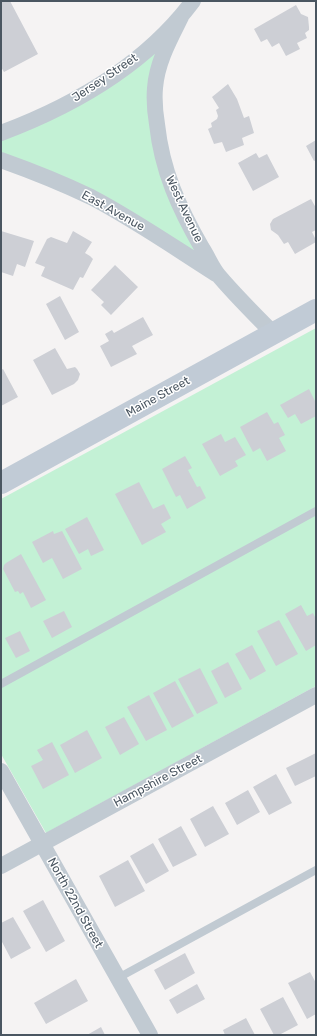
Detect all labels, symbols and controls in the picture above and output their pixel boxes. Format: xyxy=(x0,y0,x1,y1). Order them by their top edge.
street label: Jersey Street xyxy=(70,51,140,105)
street label: West Avenue xyxy=(162,173,206,245)
street label: East Avenue xyxy=(79,188,147,234)
street label: Maine Street xyxy=(124,374,192,420)
street label: Hampshire Street xyxy=(111,752,205,810)
street label: North 22nd Street xyxy=(44,855,106,951)

